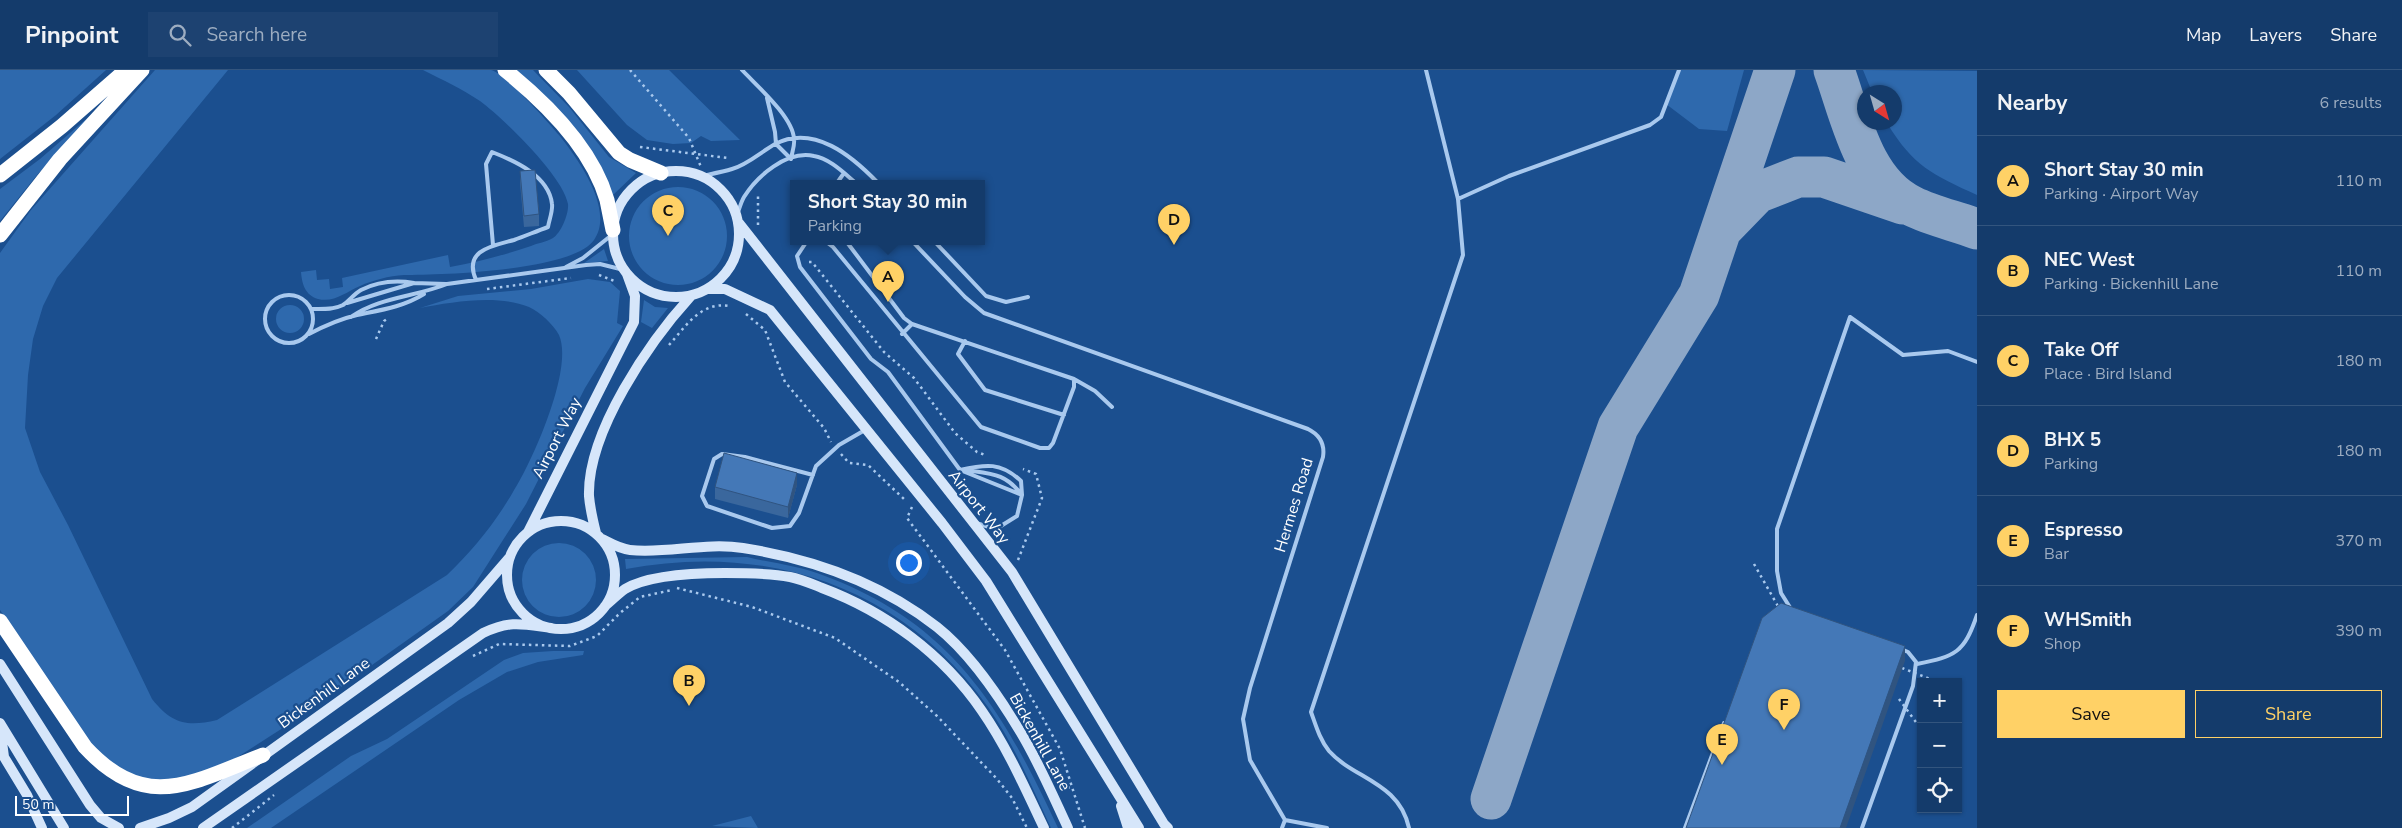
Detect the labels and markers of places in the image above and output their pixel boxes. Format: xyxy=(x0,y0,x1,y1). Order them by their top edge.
pin: C xyxy=(652,195,684,236)
pin: D xyxy=(1158,204,1190,245)
pin: A xyxy=(872,261,904,302)
pin: B xyxy=(673,665,705,706)
pin: F xyxy=(1768,689,1800,730)
pin: E xyxy=(1706,724,1738,765)

